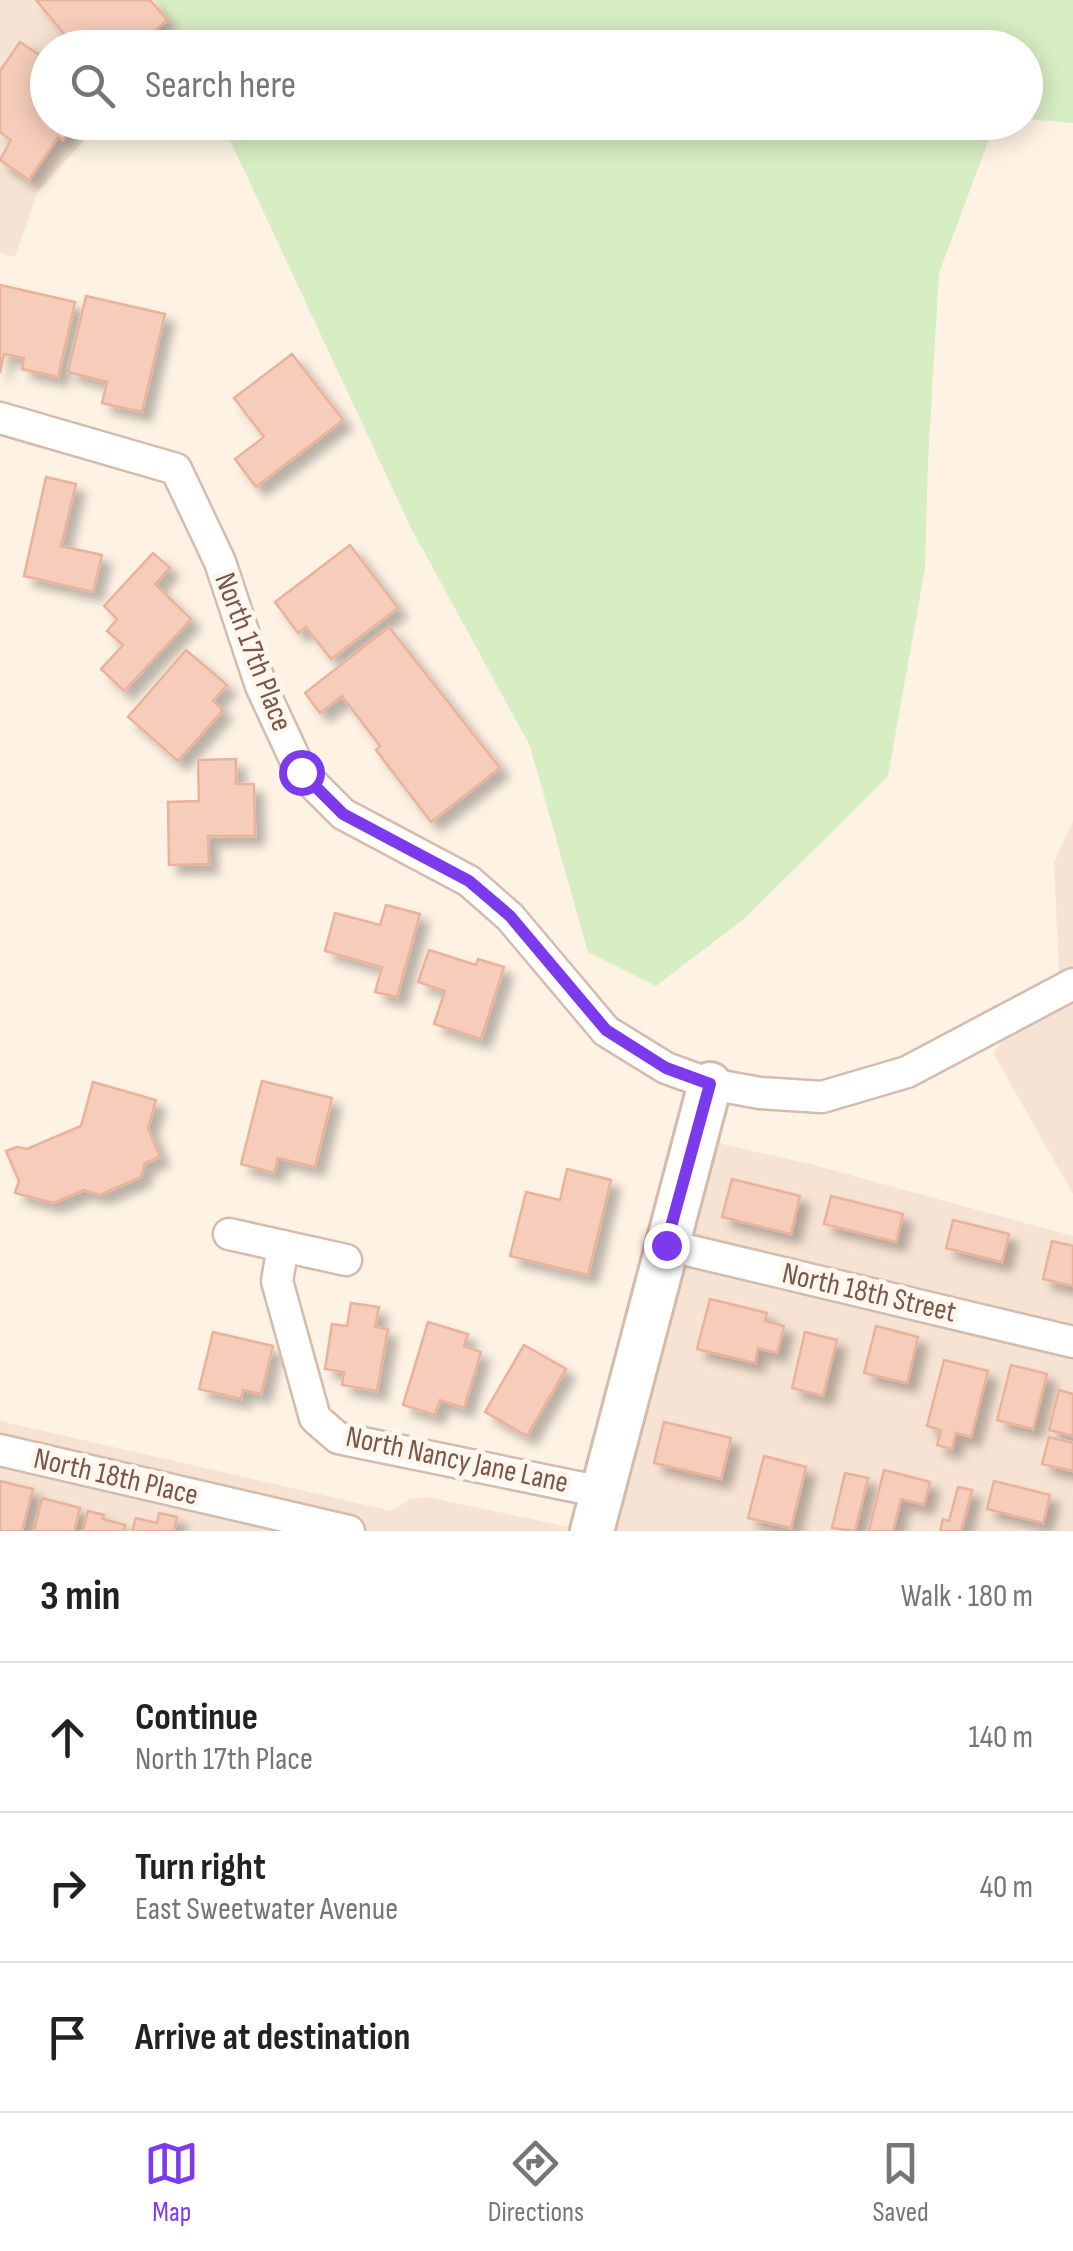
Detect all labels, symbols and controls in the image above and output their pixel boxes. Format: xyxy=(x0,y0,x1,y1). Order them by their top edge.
search box xyxy=(30,30,1043,140)
icon: search xyxy=(65,58,120,113)
text: Search here xyxy=(145,63,296,108)
street label: North 17th Place xyxy=(206,568,300,736)
route start xyxy=(279,750,325,796)
route end xyxy=(644,1223,690,1269)
street label: North 18th Street xyxy=(779,1256,959,1330)
street label: North Nancy Jane Lane xyxy=(343,1419,571,1501)
street label: North 18th Place xyxy=(30,1441,202,1513)
text: 3 min xyxy=(40,1571,120,1622)
text: Walk · 180 m xyxy=(901,1577,1033,1616)
text: Continue xyxy=(135,1695,258,1740)
icon: ahead xyxy=(40,1710,95,1765)
text: 140 m xyxy=(969,1718,1033,1757)
text: North 17th Place xyxy=(135,1740,313,1779)
text: Turn right xyxy=(135,1845,266,1890)
icon: right xyxy=(40,1860,95,1915)
text: 40 m xyxy=(980,1868,1033,1907)
text: East Sweetwater Avenue xyxy=(135,1890,398,1929)
icon: arrive xyxy=(40,2010,95,2065)
text: Arrive at destination xyxy=(135,2015,410,2060)
tab: Map xyxy=(144,2136,199,2229)
tab: Directions xyxy=(488,2136,584,2229)
tab: Saved xyxy=(873,2136,929,2229)

